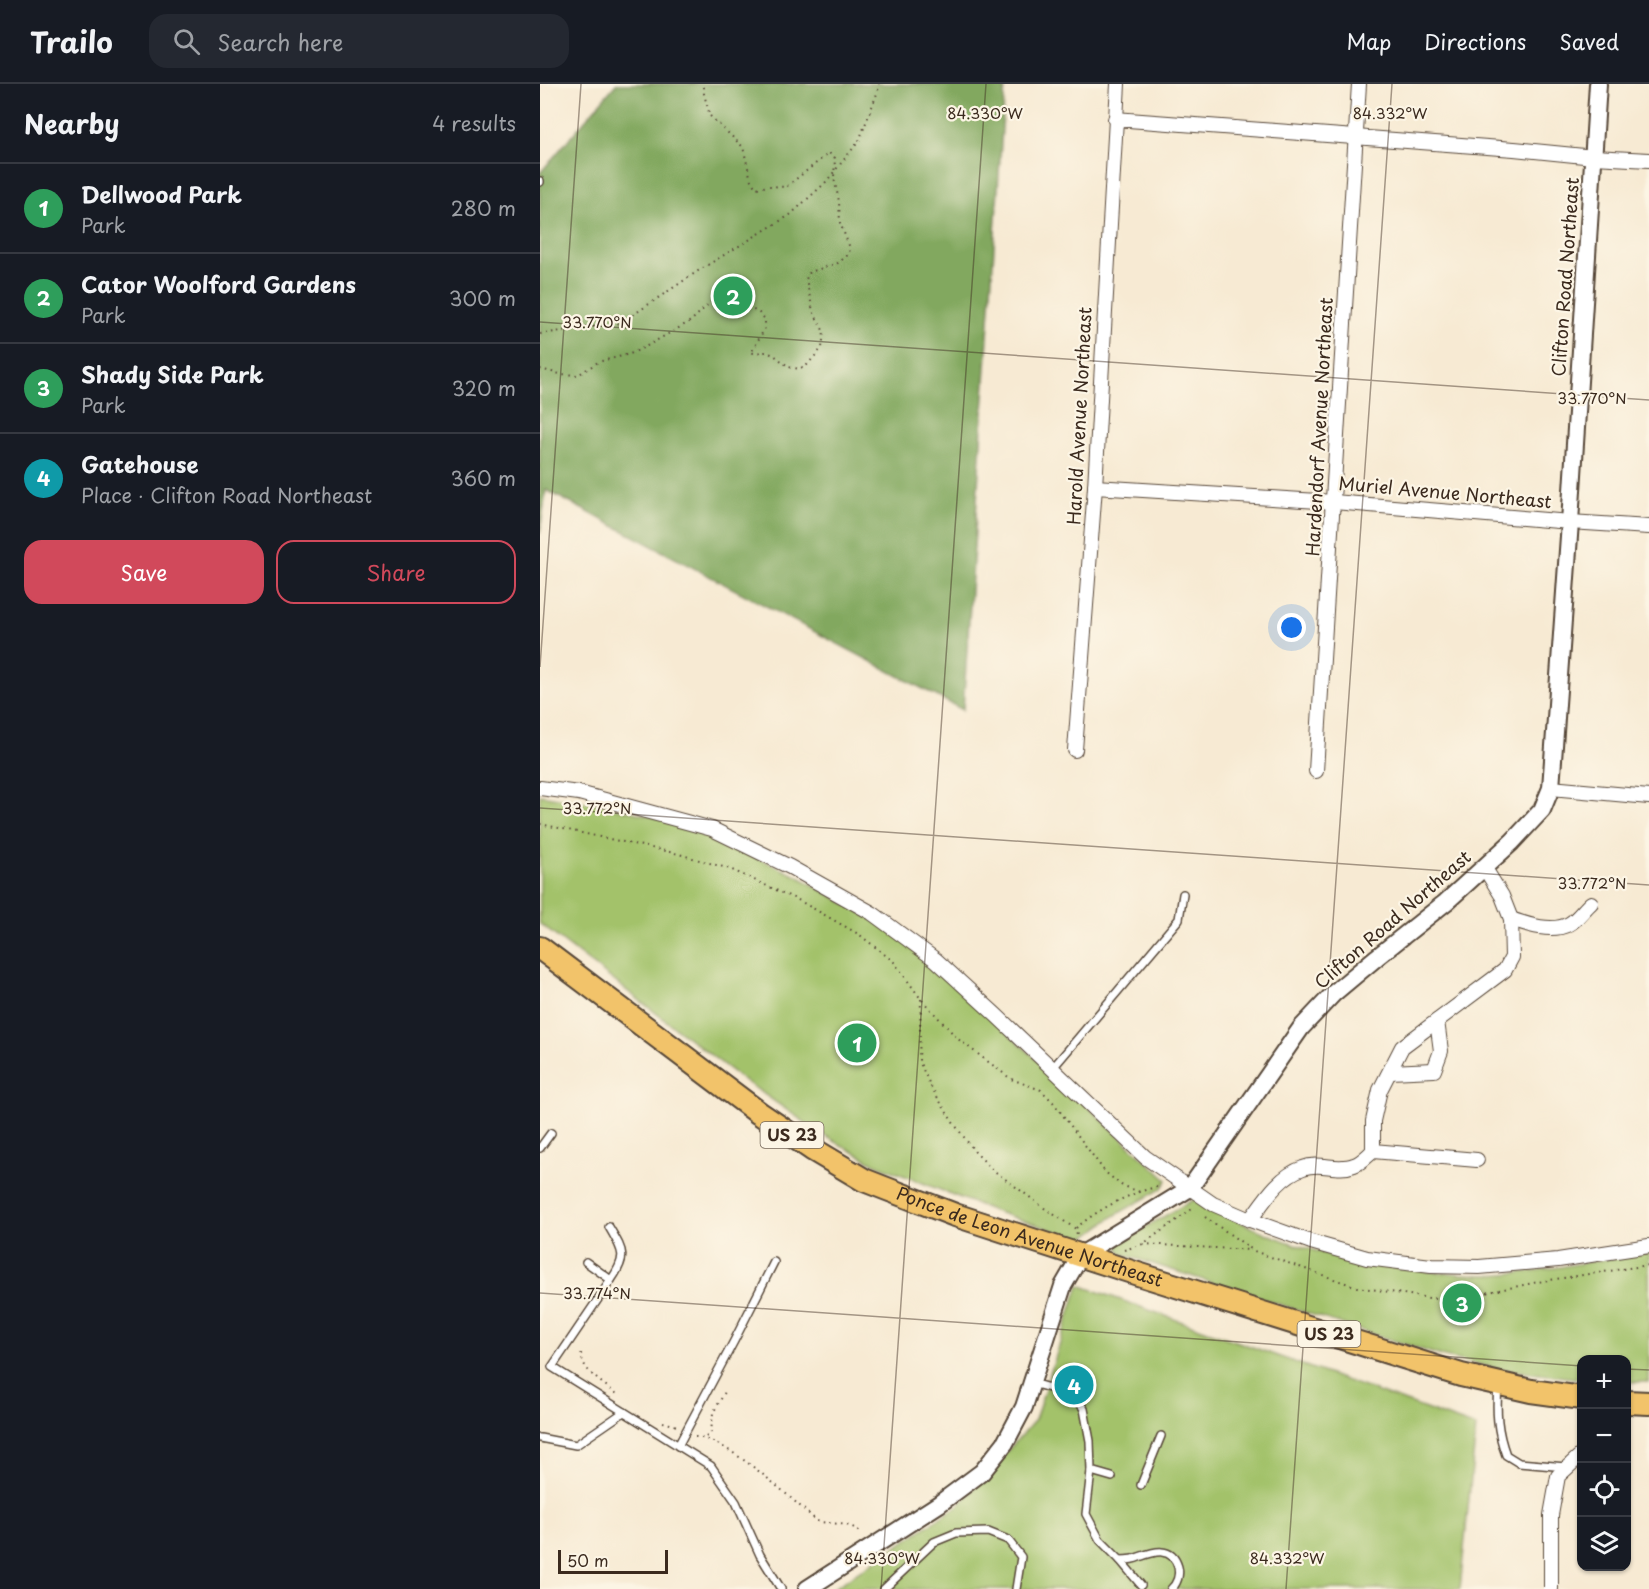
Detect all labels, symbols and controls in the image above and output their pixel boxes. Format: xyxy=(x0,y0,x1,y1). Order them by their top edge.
search box xyxy=(149,14,569,68)
text: Trailo xyxy=(30,20,113,63)
icon: search xyxy=(170,25,203,58)
text: Search here xyxy=(218,25,343,58)
text: Map xyxy=(1346,25,1391,57)
text: Directions xyxy=(1424,25,1526,57)
text: Saved xyxy=(1559,25,1619,57)
text: 84.330°W xyxy=(947,101,1023,124)
text: 84.332°W xyxy=(1353,101,1428,124)
text: Nearby xyxy=(24,104,119,143)
text: 4 results xyxy=(432,108,516,138)
street label: Clifton Road Northeast xyxy=(1544,176,1585,377)
text: Dellwood Park xyxy=(81,177,242,210)
text: 1 xyxy=(39,193,48,223)
text: 280 m xyxy=(451,193,516,223)
text: Park xyxy=(81,210,126,240)
text: Cator Woolford Gardens xyxy=(81,267,356,300)
pin: 2 xyxy=(714,274,752,318)
text: 2 xyxy=(36,283,51,313)
text: 300 m xyxy=(449,283,516,313)
street label: Hardendorf Avenue Northeast xyxy=(1298,297,1339,557)
text: Park xyxy=(81,300,126,330)
street label: Harold Avenue Northeast xyxy=(1059,306,1098,526)
text: 33.770°N xyxy=(562,310,632,333)
text: Shady Side Park xyxy=(81,357,264,390)
text: 3 xyxy=(37,373,50,403)
text: 320 m xyxy=(452,373,516,403)
text: 33.770°N xyxy=(1557,386,1627,409)
text: Park xyxy=(81,390,126,420)
text: Gatehouse xyxy=(81,447,199,480)
text: 4 xyxy=(37,463,50,493)
text: 360 m xyxy=(450,463,516,493)
street label: Muriel Avenue Northeast xyxy=(1337,469,1553,514)
text: Place · Clifton Road Northeast xyxy=(81,480,372,510)
button: Save xyxy=(24,540,264,604)
button: Share xyxy=(276,540,516,604)
your location xyxy=(1277,613,1306,642)
text: 33.772°N xyxy=(563,796,631,819)
street label: Clifton Road Northeast xyxy=(1308,843,1476,995)
text: 33.772°N xyxy=(1558,871,1626,894)
pin: 1 xyxy=(838,1020,876,1066)
road number: US 23 xyxy=(760,1122,824,1148)
street label: Ponce de Leon Avenue Northeast xyxy=(893,1179,1166,1293)
pin: 3 xyxy=(1442,1280,1482,1326)
text: 33.774°N xyxy=(563,1281,631,1304)
road number: US 23 xyxy=(1298,1321,1360,1347)
map controls xyxy=(1577,1355,1631,1571)
button: + xyxy=(1577,1355,1631,1409)
pin: 4 xyxy=(1054,1362,1094,1408)
button: − xyxy=(1577,1409,1631,1463)
button: locate xyxy=(1577,1463,1631,1517)
button: layers xyxy=(1577,1517,1631,1571)
text: 84.330°W xyxy=(844,1546,920,1569)
text: 84.332°W xyxy=(1250,1546,1325,1569)
scale bar xyxy=(558,1547,668,1574)
text: 50 m xyxy=(567,1548,608,1572)

